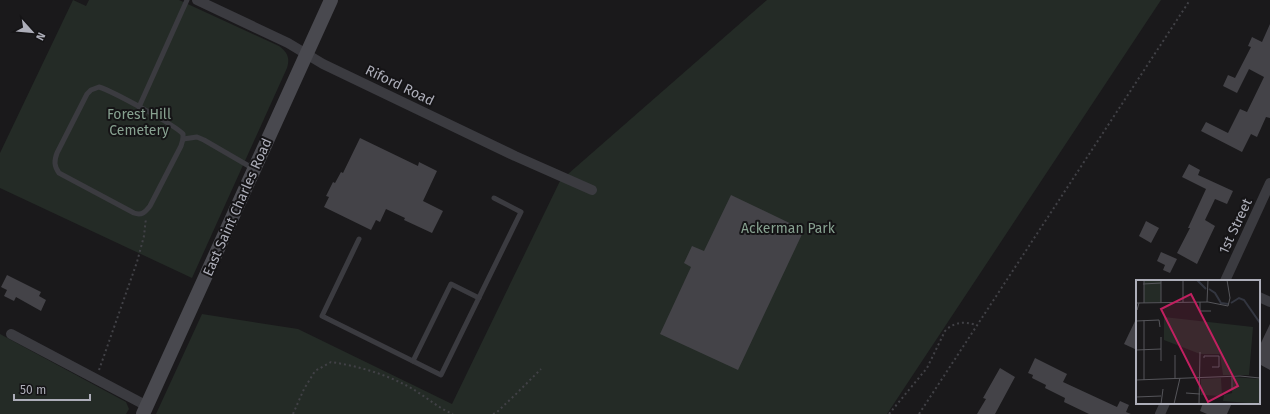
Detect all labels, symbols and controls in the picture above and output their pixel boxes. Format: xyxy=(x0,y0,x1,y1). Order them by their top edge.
north arrow xyxy=(12,12,52,52)
text: N xyxy=(33,30,48,43)
street label: Riford Road xyxy=(363,61,437,109)
park label: Forest Hill Cemetery xyxy=(107,106,171,139)
street label: East Saint Charles Road xyxy=(199,136,276,279)
street label: 1st Street xyxy=(1215,195,1256,257)
park label: Ackerman Park xyxy=(741,220,836,237)
inset map xyxy=(1136,280,1260,404)
scale bar xyxy=(14,376,90,402)
text: 50 m xyxy=(20,383,46,397)

